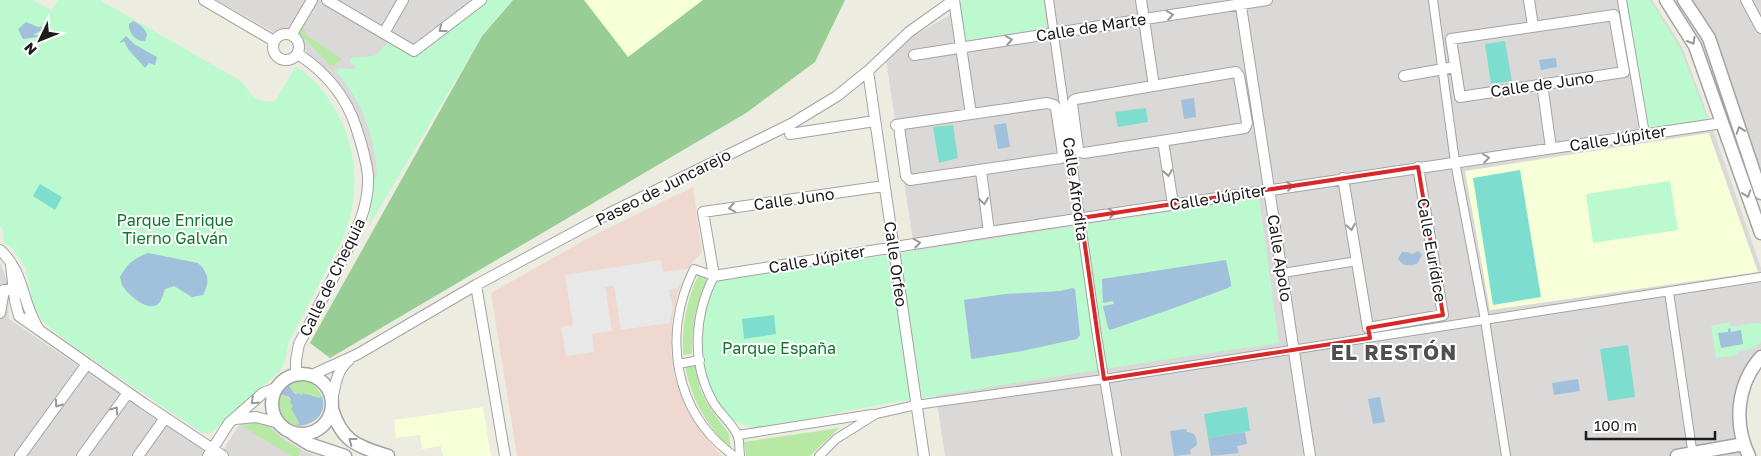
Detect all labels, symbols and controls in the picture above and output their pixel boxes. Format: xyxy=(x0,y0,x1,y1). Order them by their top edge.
street label: Calle de Marte xyxy=(1034,8,1148,46)
one-way arrow xyxy=(1166,10,1174,20)
north arrow xyxy=(15,15,65,65)
one-way arrow xyxy=(439,24,448,32)
one-way arrow xyxy=(1005,35,1014,45)
one-way arrow xyxy=(1686,36,1696,45)
text: N xyxy=(20,40,40,59)
street label: Calle de Juno xyxy=(1489,67,1595,101)
street label: Calle Júpiter xyxy=(1568,120,1668,156)
one-way arrow xyxy=(1736,127,1746,135)
street label: Calle Afrodita xyxy=(1059,136,1093,242)
street label: Paseo de Juncarejo xyxy=(592,144,734,230)
one-way arrow xyxy=(1481,153,1490,163)
one-way arrow xyxy=(1162,168,1172,177)
street label: Calle Júpiter xyxy=(1168,179,1268,215)
one-way arrow xyxy=(1286,182,1295,192)
street label: Calle Juno xyxy=(752,183,836,215)
one-way arrow xyxy=(1742,189,1752,198)
street label: Calle Eurídice xyxy=(1413,196,1451,304)
one-way arrow xyxy=(979,197,989,205)
one-way arrow xyxy=(728,202,737,212)
one-way arrow xyxy=(1109,208,1117,219)
park label: Parque Enrique Tierno Galván xyxy=(116,210,234,248)
street label: Calle Apolo xyxy=(1263,213,1297,303)
street label: Calle de Chequia xyxy=(295,215,369,339)
street label: Calle Orfeo xyxy=(880,220,912,308)
one-way arrow xyxy=(1346,222,1356,231)
one-way arrow xyxy=(913,238,921,248)
street label: Calle Júpiter xyxy=(767,241,867,277)
park label: Parque España xyxy=(722,338,836,358)
district label: EL RESTÓN xyxy=(1331,339,1457,365)
one-way arrow xyxy=(251,395,260,404)
one-way arrow xyxy=(55,398,64,408)
one-way arrow xyxy=(110,407,118,416)
scale bar xyxy=(1586,408,1715,440)
text: 100 m xyxy=(1594,416,1637,434)
one-way arrow xyxy=(348,438,358,447)

